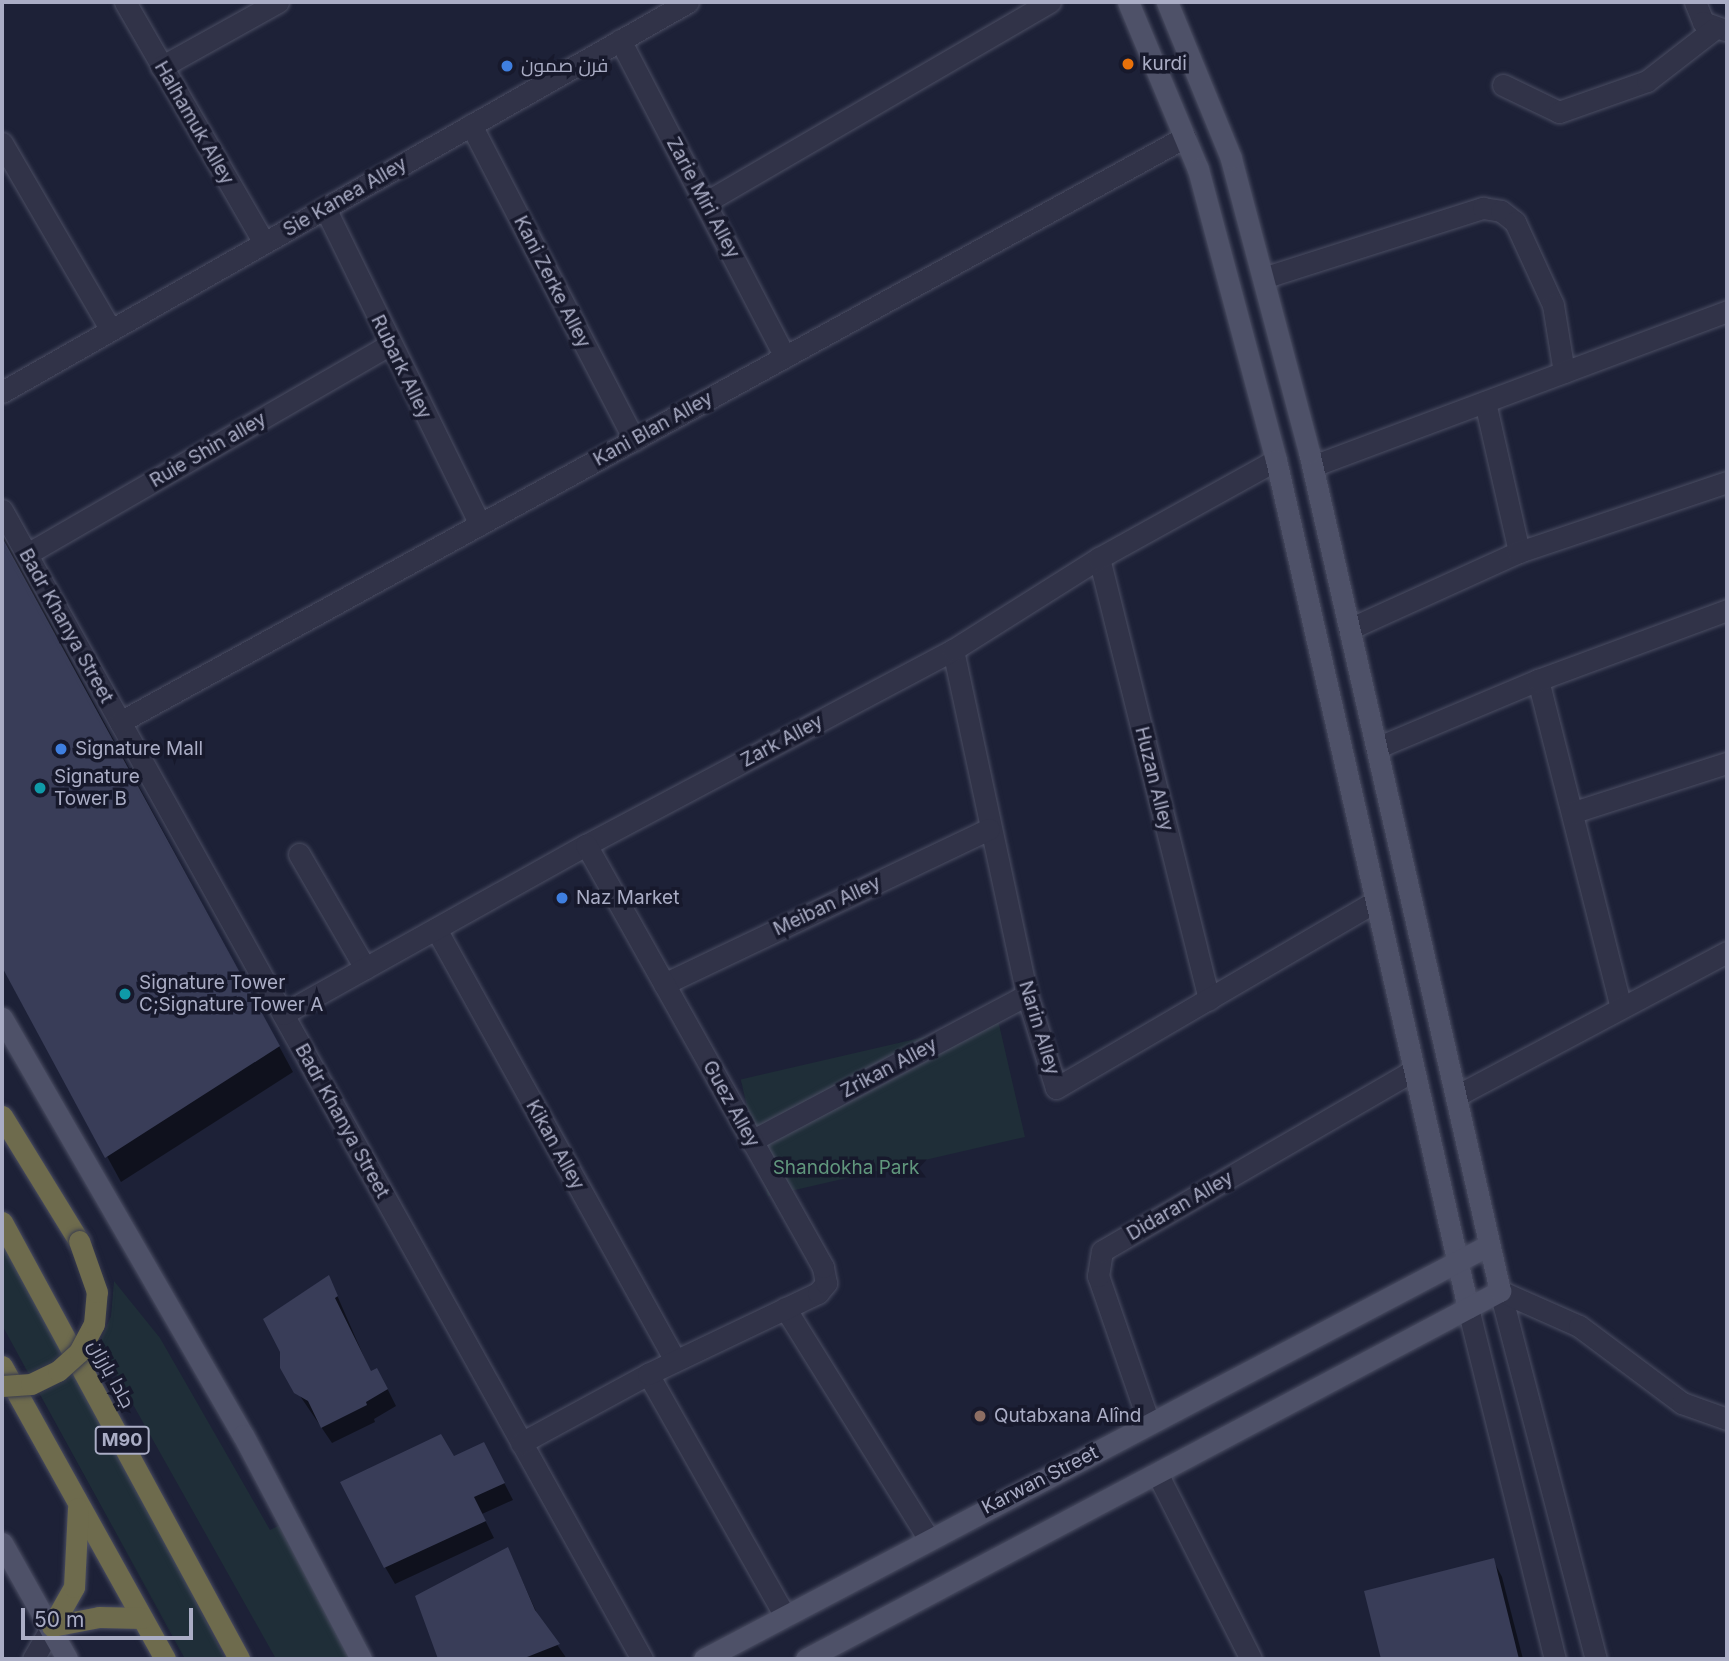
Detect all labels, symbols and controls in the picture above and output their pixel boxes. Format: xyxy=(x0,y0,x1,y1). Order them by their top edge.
place label: kurdi xyxy=(1142,53,1187,75)
place label: فرن صمون xyxy=(521,55,608,77)
marker: kurdi xyxy=(1120,56,1136,72)
street label: Halhamuk Alley xyxy=(149,57,239,189)
marker: فرن صمون xyxy=(499,58,515,74)
street label: Zarie Miri Alley xyxy=(661,134,745,262)
street label: Sie Kanea Alley xyxy=(279,152,411,242)
street label: Kani Zerke Alley xyxy=(509,212,595,352)
street label: Rubark Alley xyxy=(366,311,436,423)
street label: Kani Blan Alley xyxy=(589,387,717,471)
street label: Ruie Shin alley xyxy=(146,408,270,492)
street label: Badr Khanya Street xyxy=(14,545,118,707)
street label: Zark Alley xyxy=(737,710,827,772)
street label: Huzan Alley xyxy=(1130,724,1178,834)
place label: Signature Mall xyxy=(75,738,203,760)
marker: Signature Mall xyxy=(53,741,69,757)
place label: Signature Tower B xyxy=(54,766,140,810)
marker: Signature Tower B xyxy=(32,780,48,796)
street label: Meiban Alley xyxy=(770,871,884,941)
place label: Naz Market xyxy=(576,887,679,909)
marker: Naz Market xyxy=(554,890,570,906)
place label: Signature Tower C;Signature Tower A xyxy=(139,972,323,1016)
street label: Narin Alley xyxy=(1014,978,1064,1078)
marker: Signature Tower C;Signature Tower A xyxy=(117,986,133,1002)
street label: Zrikan Alley xyxy=(837,1033,941,1103)
street label: Badr Khanya Street xyxy=(290,1040,394,1202)
street label: Guez Alley xyxy=(698,1057,764,1151)
street label: Kikan Alley xyxy=(521,1096,589,1194)
park label: Shandokha Park xyxy=(773,1157,919,1179)
street label: Didaran Alley xyxy=(1123,1166,1237,1246)
street label: جادا بارزان xyxy=(83,1336,139,1412)
place label: Qutabxana Alînd xyxy=(994,1405,1141,1427)
marker: Qutabxana Alînd xyxy=(972,1408,988,1424)
road number: M90 xyxy=(94,1426,150,1455)
street label: Karwan Street xyxy=(978,1441,1102,1519)
scale bar xyxy=(24,1594,196,1638)
text: 50 m xyxy=(34,1607,84,1632)

